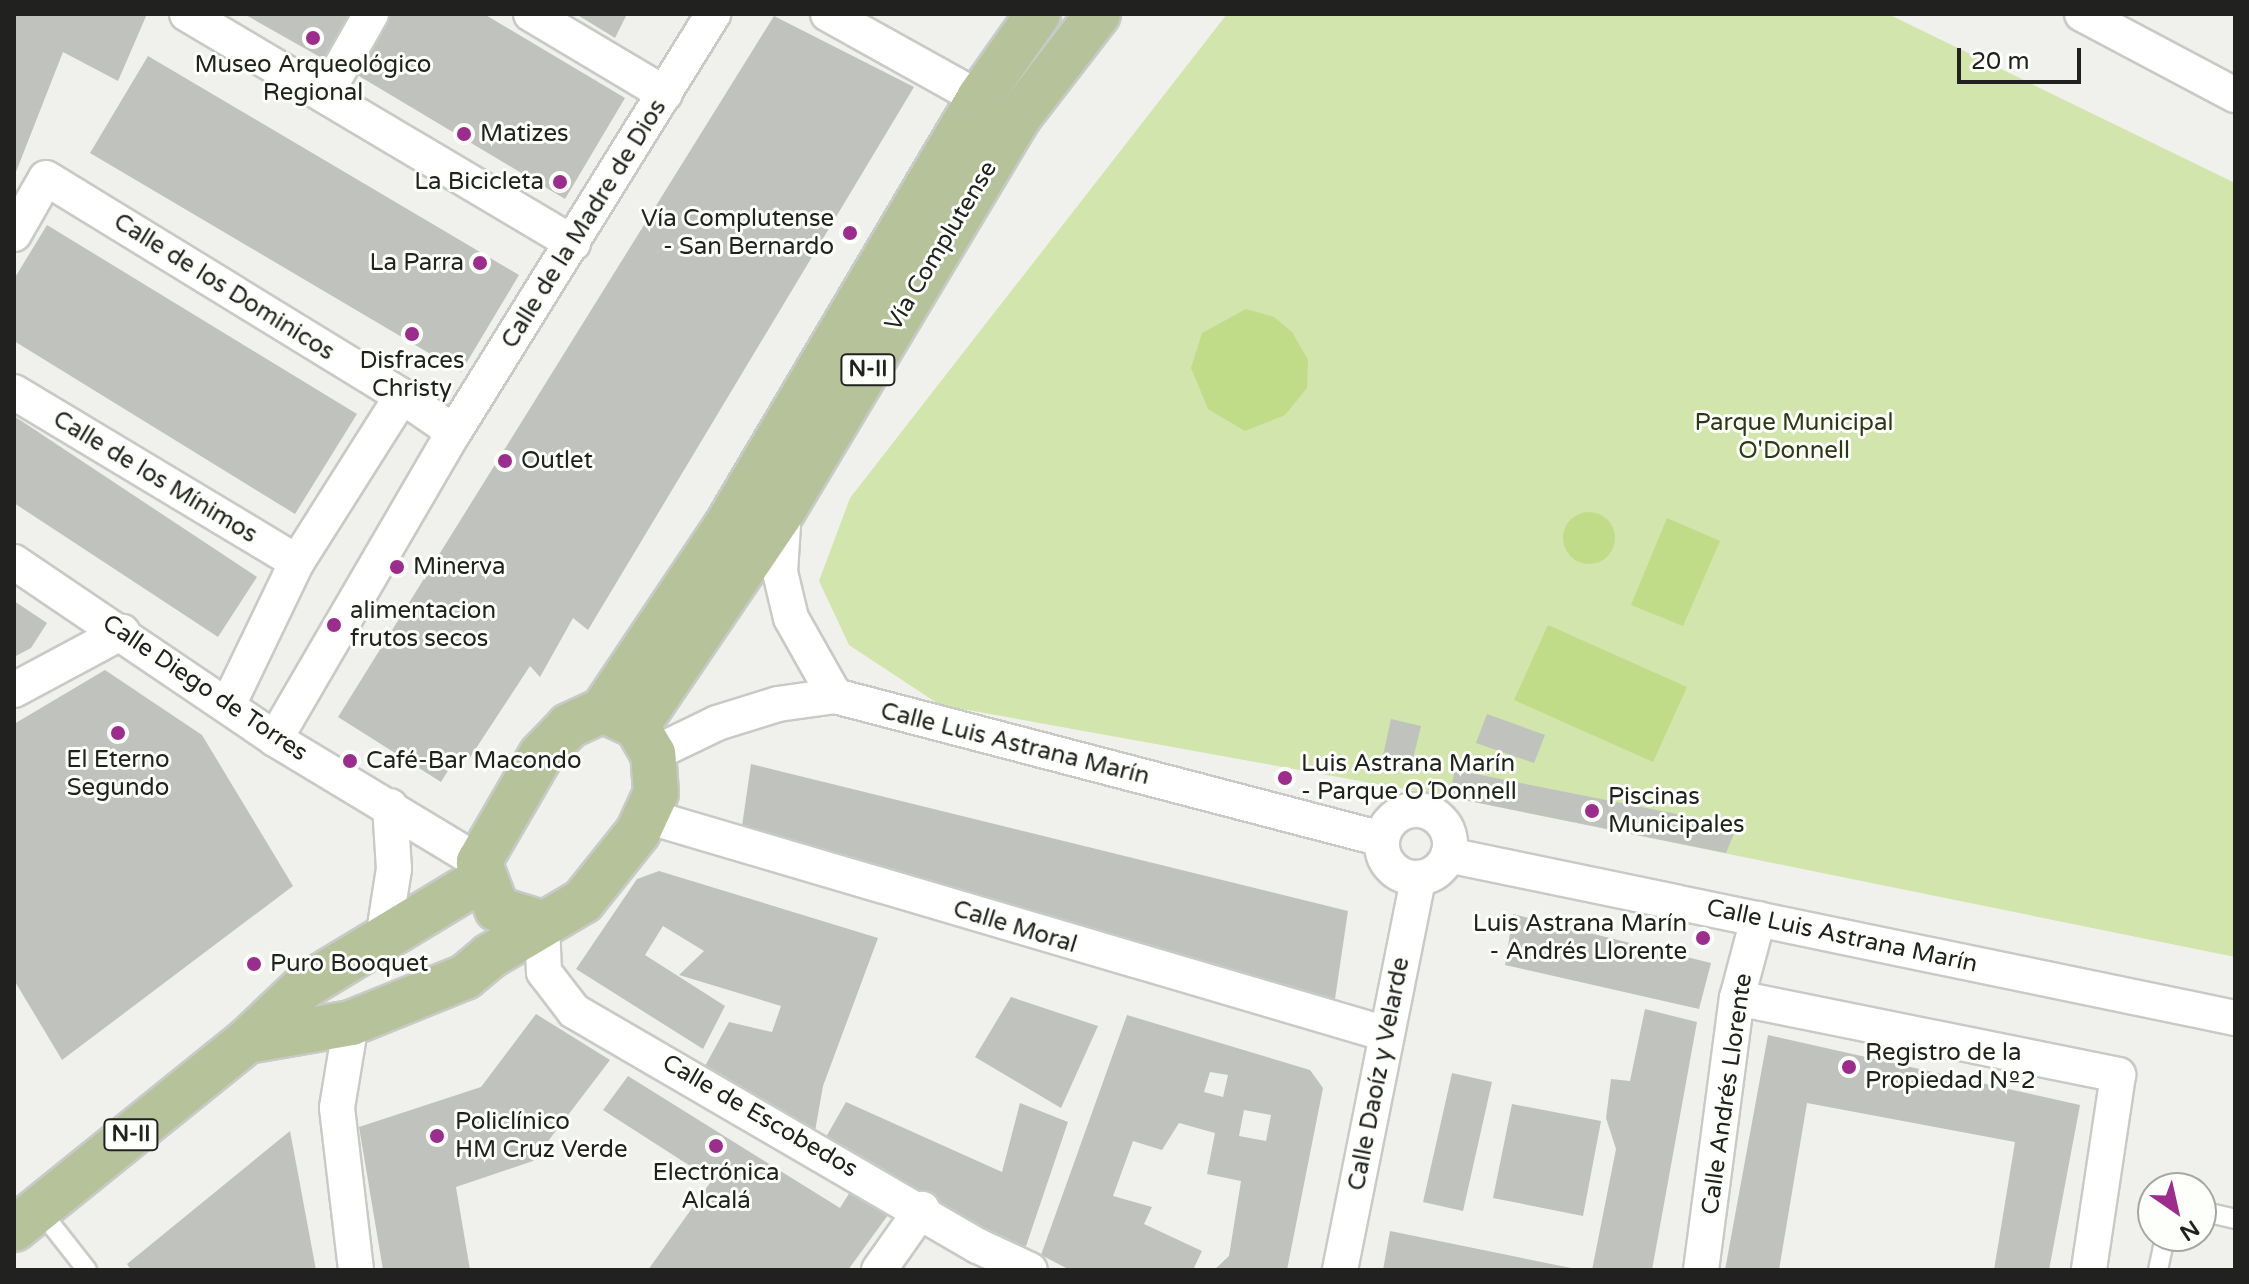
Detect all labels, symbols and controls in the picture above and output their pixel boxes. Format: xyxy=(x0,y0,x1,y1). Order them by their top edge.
marker: Museo Arqueológico Regional xyxy=(304,29,322,47)
scale bar xyxy=(1961,32,2085,82)
text: 20 m xyxy=(1971,47,2029,76)
place label: Museo Arqueológico Regional xyxy=(195,51,431,107)
street label: Calle de la Madre de Dios xyxy=(495,94,673,354)
place label: Matizes xyxy=(480,120,569,148)
marker: Matizes xyxy=(455,125,473,143)
street label: Vía Complutense xyxy=(879,156,1003,336)
place label: La Bicicleta xyxy=(414,168,544,196)
marker: La Bicicleta xyxy=(551,173,569,191)
place label: Vía Complutense - San Bernardo xyxy=(641,205,834,261)
street label: Calle de los Dominicos xyxy=(108,207,340,367)
marker: Vía Complutense - San Bernardo xyxy=(841,224,859,242)
place label: La Parra xyxy=(370,249,464,277)
marker: La Parra xyxy=(471,254,489,272)
marker: Disfraces Christy xyxy=(403,325,421,343)
place label: Disfraces Christy xyxy=(360,347,464,403)
road number: N-II xyxy=(840,352,896,388)
street label: Calle de los Mínimos xyxy=(48,405,262,549)
park label: Parque Municipal O'Donnell xyxy=(1695,409,1893,465)
place label: Outlet xyxy=(521,447,593,475)
marker: Outlet xyxy=(496,452,514,470)
place label: Minerva xyxy=(413,553,505,581)
marker: Minerva xyxy=(388,558,406,576)
place label: alimentacion frutos secos xyxy=(350,597,496,653)
street label: Calle Diego de Torres xyxy=(97,609,313,767)
marker: alimentacion frutos secos xyxy=(325,616,343,634)
street label: Calle Luis Astrana Marín xyxy=(878,697,1152,791)
marker: El Eterno Segundo xyxy=(109,724,127,742)
place label: El Eterno Segundo xyxy=(66,746,170,802)
place label: Café-Bar Macondo xyxy=(366,747,582,775)
place label: Luis Astrana Marín - Parque O´Donnell xyxy=(1301,750,1517,806)
marker: Café-Bar Macondo xyxy=(341,752,359,770)
marker: Luis Astrana Marín - Parque O´Donnell xyxy=(1276,769,1294,787)
place label: Piscinas Municipales xyxy=(1608,783,1745,839)
marker: Piscinas Municipales xyxy=(1583,802,1601,820)
street label: Calle Luis Astrana Marín xyxy=(1704,893,1980,979)
street label: Calle Moral xyxy=(950,895,1080,959)
place label: Luis Astrana Marín - Andrés Llorente xyxy=(1473,910,1687,966)
marker: Luis Astrana Marín - Andrés Llorente xyxy=(1694,929,1712,947)
place label: Puro Booquet xyxy=(270,950,428,978)
marker: Puro Booquet xyxy=(245,955,263,973)
street label: Calle Daoíz y Velarde xyxy=(1342,955,1416,1193)
street label: Calle Andrés Llorente xyxy=(1696,972,1758,1216)
place label: Registro de la Propiedad Nº2 xyxy=(1865,1039,2036,1095)
street label: Calle de Escobedos xyxy=(657,1048,863,1184)
marker: Registro de la Propiedad Nº2 xyxy=(1840,1058,1858,1076)
place label: Policlínico HM Cruz Verde xyxy=(455,1108,628,1164)
road number: N-II xyxy=(103,1117,159,1153)
marker: Policlínico HM Cruz Verde xyxy=(426,1125,448,1147)
marker: Electrónica Alcalá xyxy=(707,1137,725,1155)
place label: Electrónica Alcalá xyxy=(652,1159,780,1215)
north arrow xyxy=(2137,1172,2217,1252)
text: N xyxy=(2175,1215,2204,1246)

